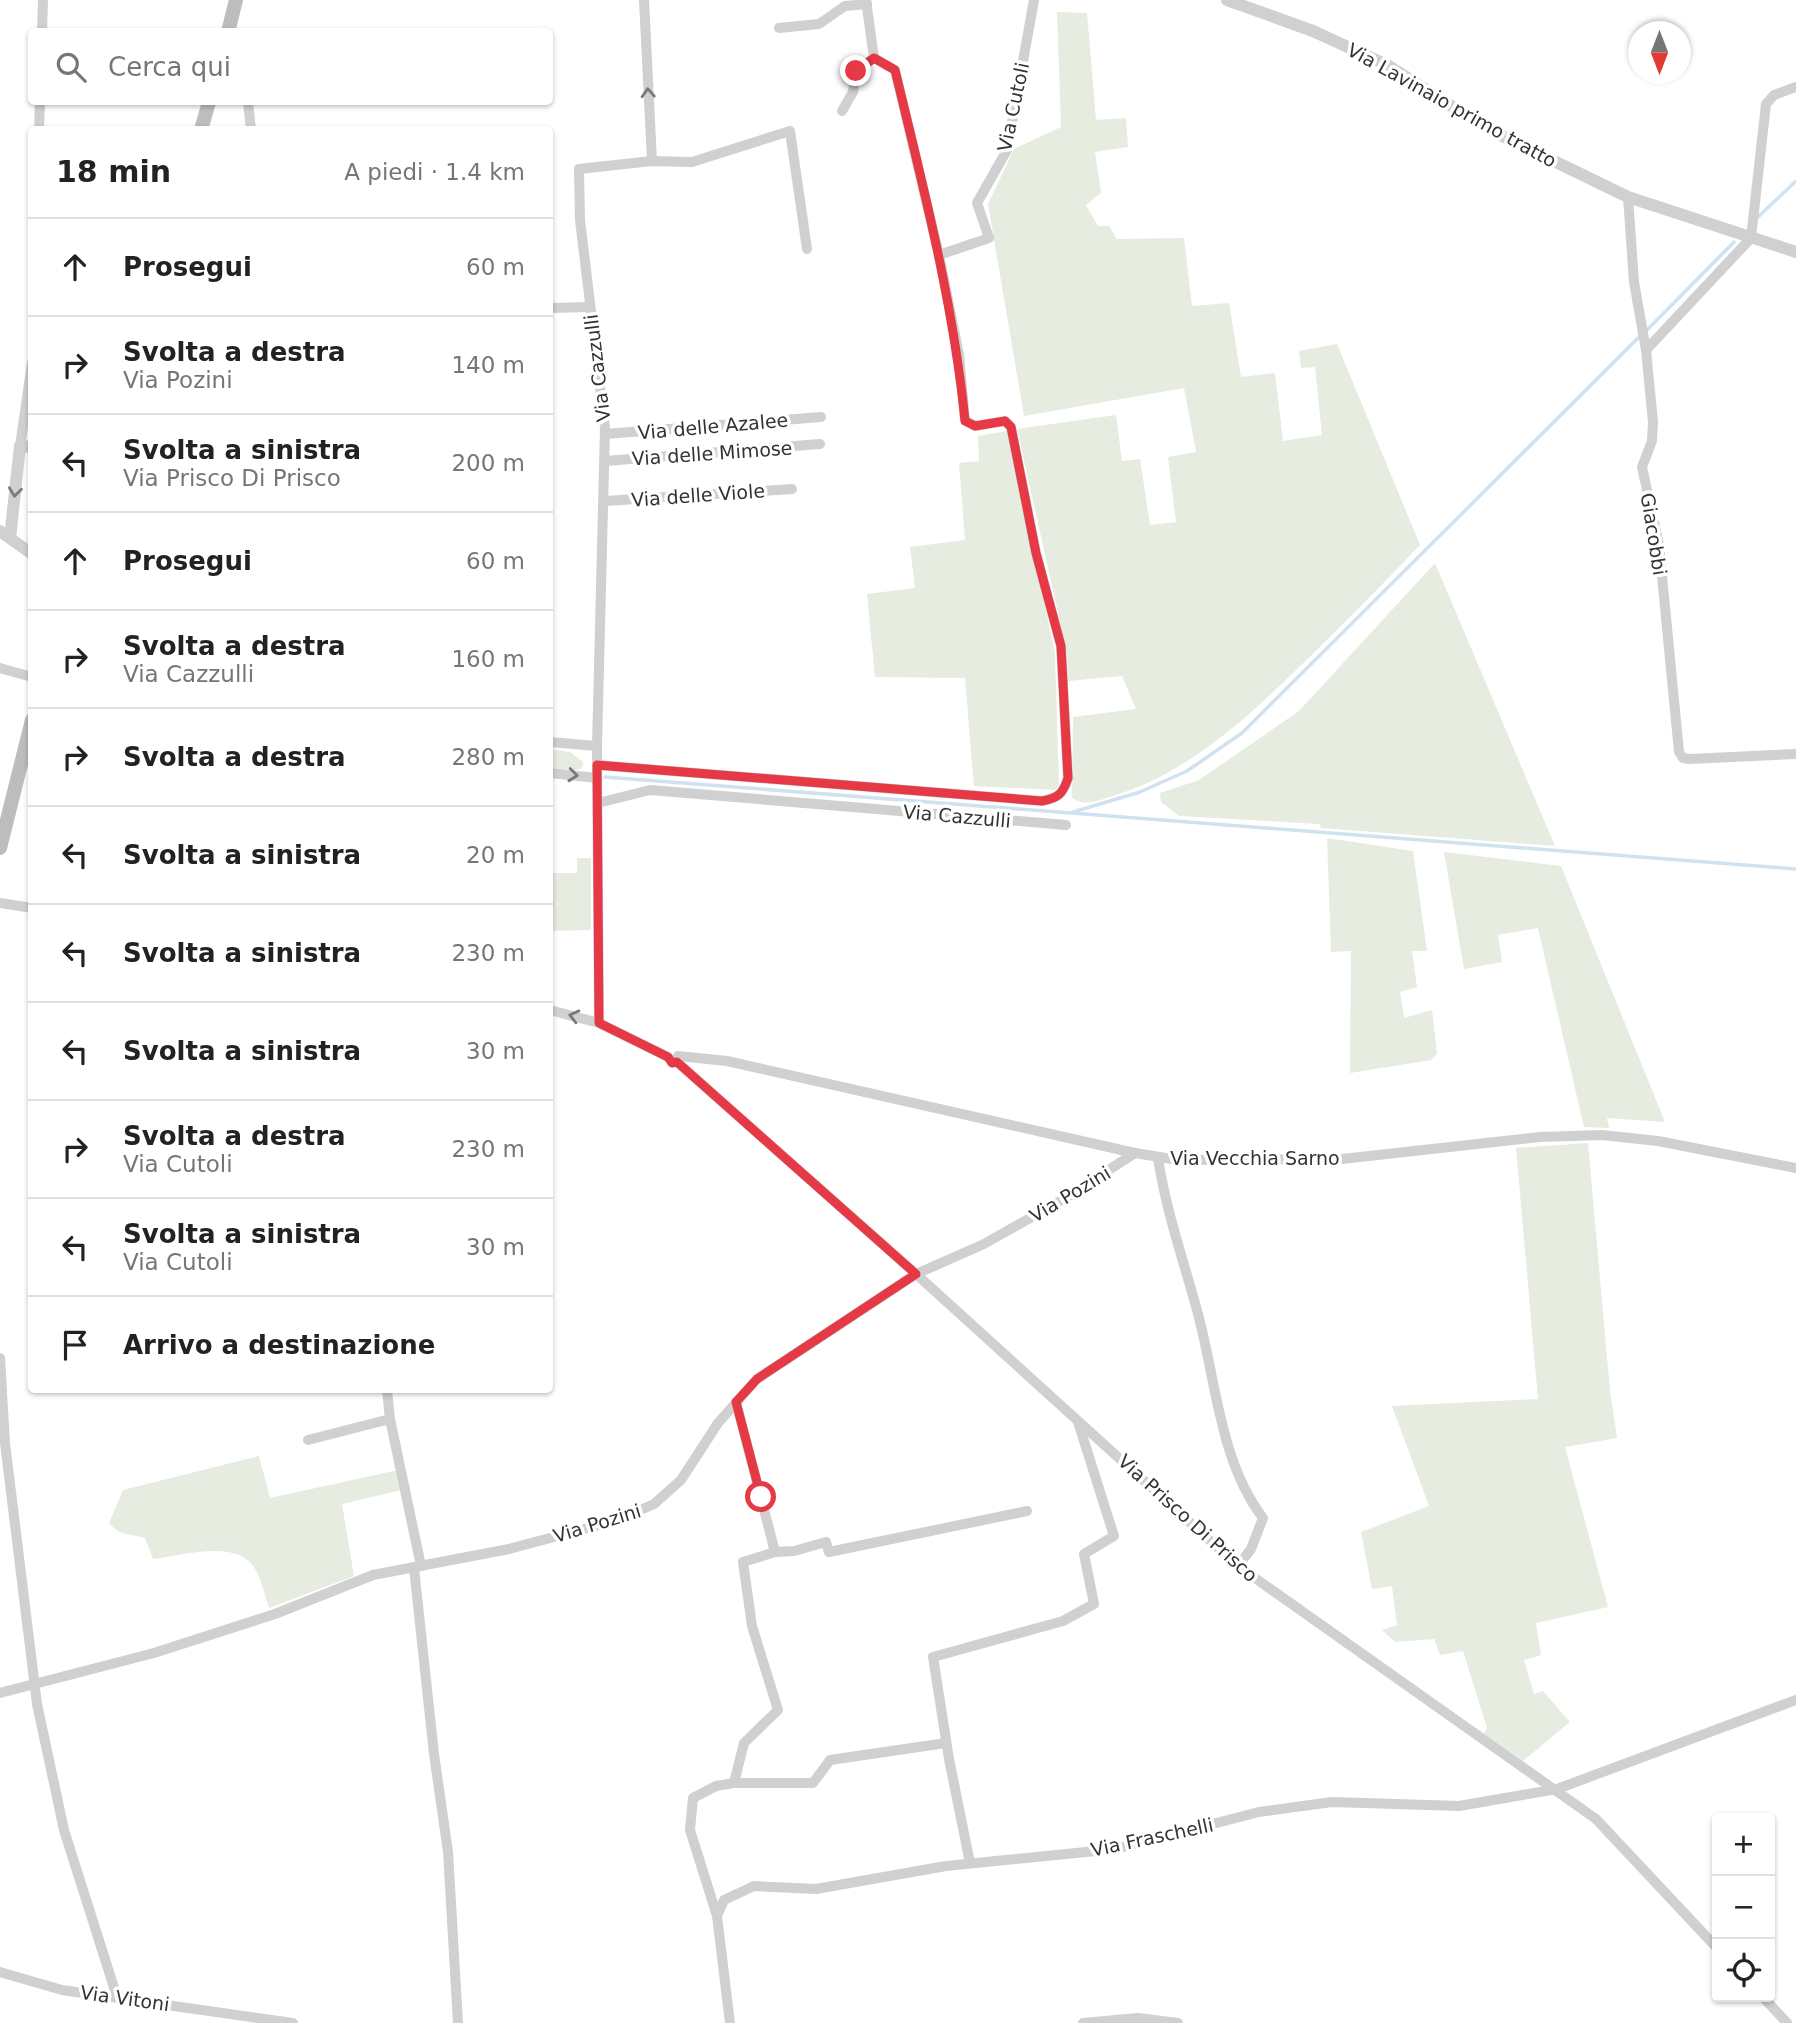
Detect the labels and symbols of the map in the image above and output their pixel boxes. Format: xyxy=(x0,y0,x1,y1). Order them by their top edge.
north arrow xyxy=(1628,21,1691,84)
street label: Via Lavinaio primo tratto xyxy=(1344,38,1560,172)
route end xyxy=(840,55,871,86)
street label: Via Cutoli xyxy=(993,60,1033,154)
one-way arrow xyxy=(641,87,656,98)
street label: Via Cazzulli xyxy=(579,313,615,423)
street label: Via delle Azalee xyxy=(637,408,789,444)
street label: Via delle Mimose xyxy=(631,436,793,470)
street label: Via delle Viole xyxy=(630,479,766,511)
one-way arrow xyxy=(8,487,23,498)
street label: Giacobbi xyxy=(1637,491,1671,577)
one-way arrow xyxy=(568,767,579,782)
street label: Via Cazzulli xyxy=(902,800,1012,832)
one-way arrow xyxy=(568,1010,580,1024)
street label: Via Vecchia Sarno xyxy=(1170,1147,1340,1169)
street label: Via Pozini xyxy=(1026,1161,1114,1227)
street label: Via Prisco Di Prisco xyxy=(1114,1450,1262,1586)
route start xyxy=(745,1481,776,1512)
street label: Via Pozini xyxy=(550,1499,644,1547)
street label: Via Fraschelli xyxy=(1089,1813,1215,1861)
street label: Via Vitoni xyxy=(79,1981,171,2015)

